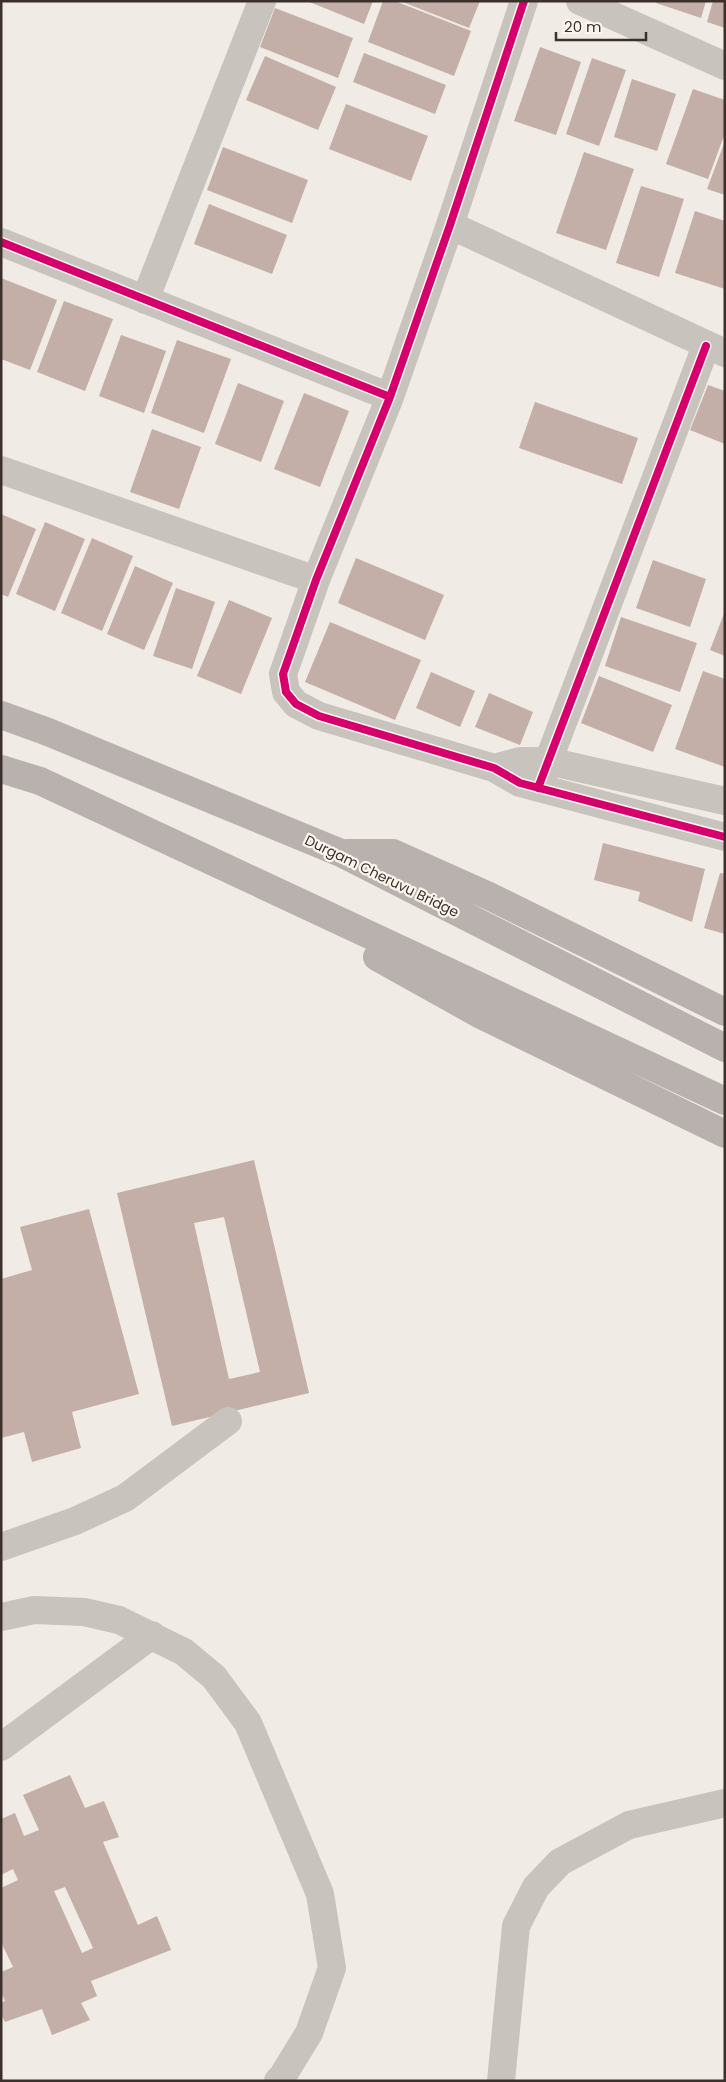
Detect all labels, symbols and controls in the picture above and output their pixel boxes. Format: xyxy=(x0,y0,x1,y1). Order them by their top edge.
scale bar xyxy=(556,10,646,42)
text: 20 m xyxy=(564,16,602,37)
street label: Durgam Cheruvu Bridge xyxy=(302,830,463,922)

